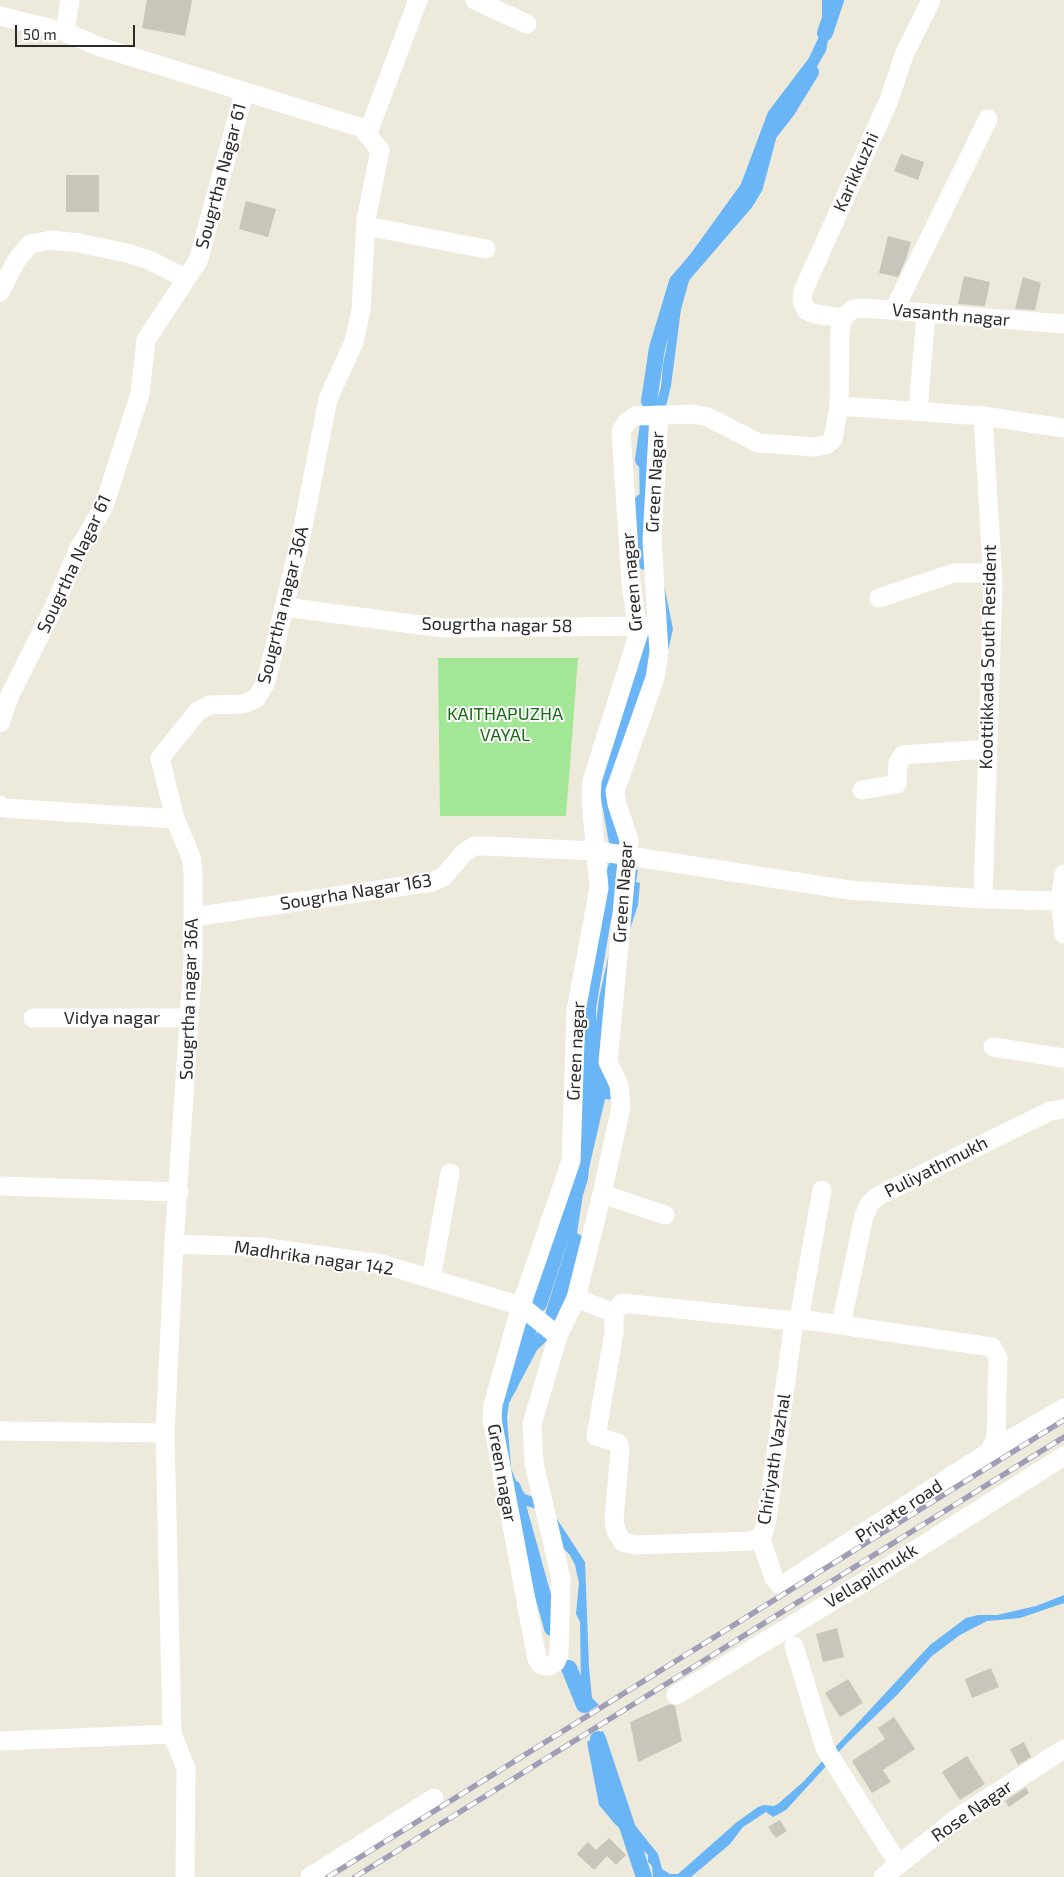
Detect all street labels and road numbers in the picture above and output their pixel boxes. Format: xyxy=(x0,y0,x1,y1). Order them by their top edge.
street label: Sougrtha Nagar 61 xyxy=(191,101,251,251)
street label: Karikkuzhi xyxy=(829,129,883,215)
street label: Vasanth nagar xyxy=(891,299,1011,331)
street label: Green Nagar xyxy=(642,431,668,533)
street label: Sougrtha Nagar 61 xyxy=(32,491,116,637)
street label: Sougrtha nagar 36A xyxy=(253,524,313,686)
street label: Green nagar xyxy=(617,532,647,632)
street label: Koottikkada South Resident xyxy=(975,544,1001,770)
street label: Sougrtha nagar 58 xyxy=(421,613,573,637)
street label: Green Nagar xyxy=(609,841,637,943)
street label: Sougrha Nagar 163 xyxy=(279,869,433,915)
street label: Sougrtha nagar 36A xyxy=(175,918,203,1080)
street label: Green nagar xyxy=(563,1001,589,1101)
street label: Vidya nagar xyxy=(64,1007,160,1029)
street label: Puliyathmukh xyxy=(881,1132,991,1202)
street label: Madhrika nagar 142 xyxy=(233,1236,395,1280)
street label: Chiriyath Vazhal xyxy=(753,1392,795,1526)
street label: Green nagar xyxy=(483,1422,521,1524)
street label: Private road xyxy=(851,1475,947,1547)
street label: Vellapilmukk xyxy=(821,1539,921,1613)
street label: Rose Nagar xyxy=(927,1775,1017,1847)

